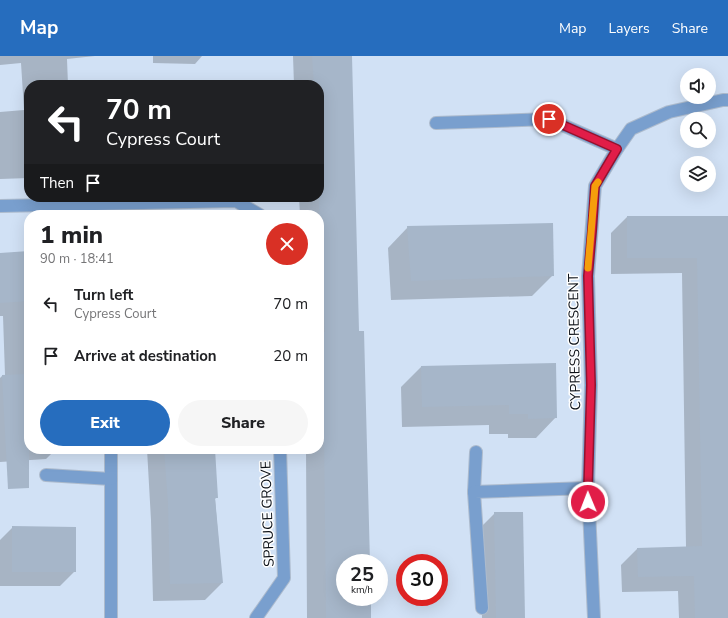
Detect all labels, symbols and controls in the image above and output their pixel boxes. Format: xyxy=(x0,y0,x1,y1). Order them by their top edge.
text: Map xyxy=(20,15,58,41)
text: Map xyxy=(559,19,586,38)
text: Layers xyxy=(608,19,650,38)
text: Share xyxy=(672,19,708,38)
map controls xyxy=(680,68,716,192)
button: sound xyxy=(680,68,716,104)
text: 70 m xyxy=(106,91,172,129)
icon: left xyxy=(40,96,92,148)
pin xyxy=(532,102,566,136)
icon: arrive xyxy=(538,108,560,130)
button: search xyxy=(680,112,716,148)
text: Cypress Court xyxy=(106,127,220,151)
button: layers xyxy=(680,156,716,192)
icon: arrive xyxy=(82,172,104,194)
text: Then xyxy=(40,173,74,193)
text: 1 min xyxy=(40,219,103,251)
button: close xyxy=(266,223,308,265)
text: 90 m · 18:41 xyxy=(40,250,114,268)
street label: CYPRESS CRESCENT xyxy=(564,273,585,410)
text: Turn left xyxy=(74,285,133,305)
icon: left xyxy=(40,293,62,315)
text: 70 m xyxy=(273,294,308,314)
text: Cypress Court xyxy=(74,305,156,323)
icon: arrive xyxy=(40,345,62,367)
text: Arrive at destination xyxy=(74,346,217,366)
text: 20 m xyxy=(273,346,308,366)
button: Exit xyxy=(40,400,170,446)
button: Share xyxy=(178,400,308,446)
street label: SPRUCE GROVE xyxy=(256,461,279,567)
position arrow xyxy=(567,481,609,523)
speed limit sign: 30 xyxy=(396,554,448,606)
text: 25 xyxy=(350,561,374,588)
text: km/h xyxy=(351,583,373,597)

